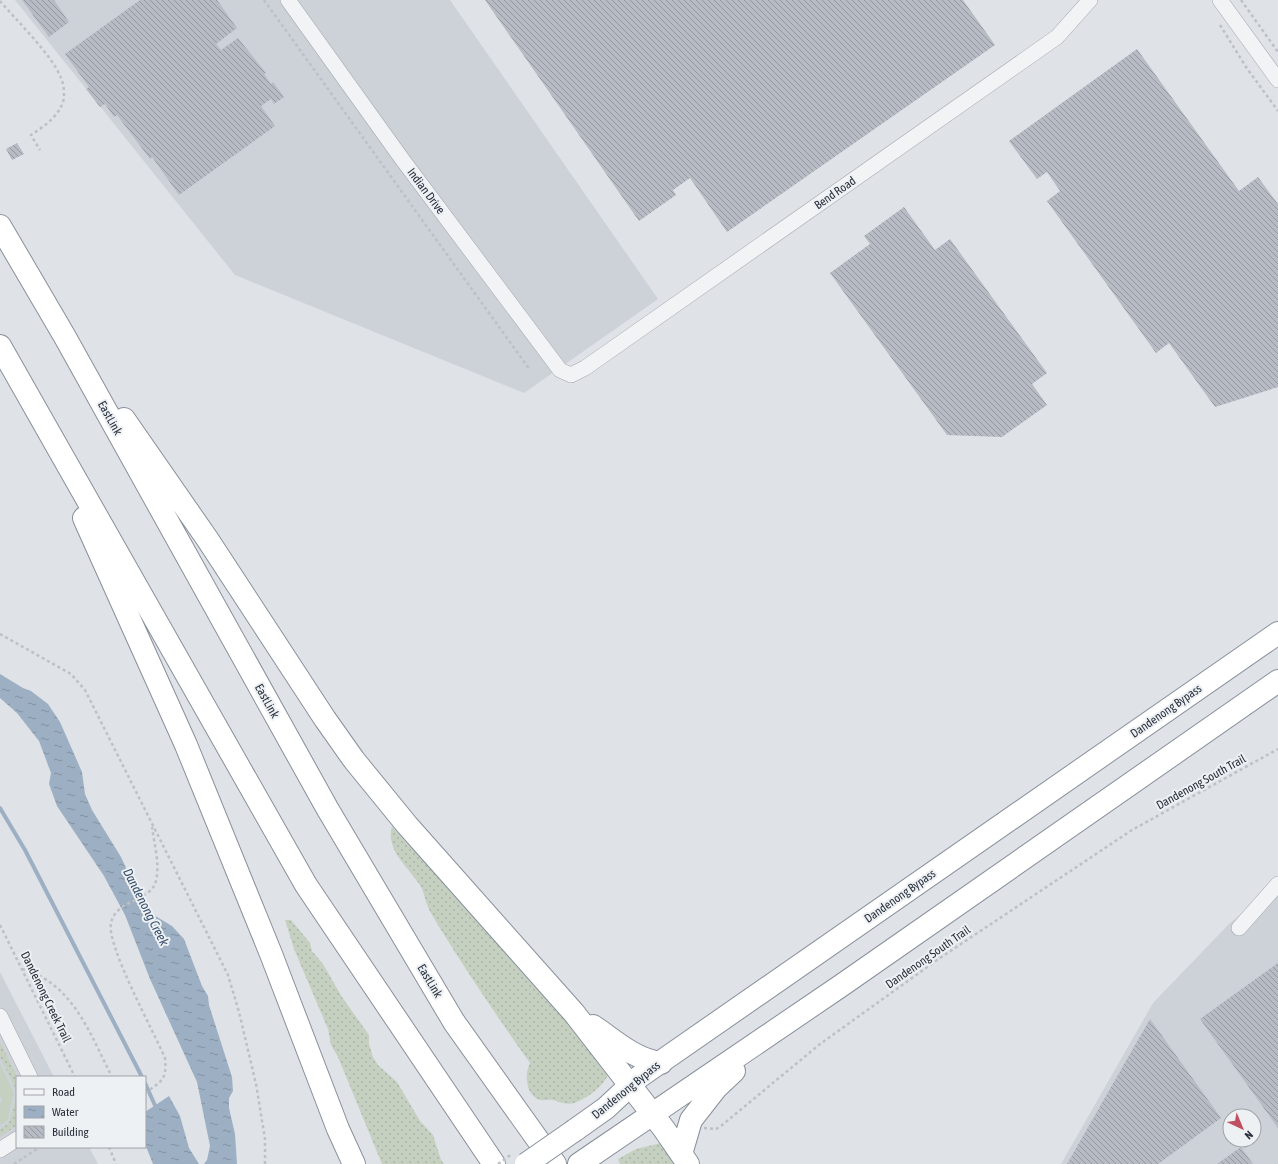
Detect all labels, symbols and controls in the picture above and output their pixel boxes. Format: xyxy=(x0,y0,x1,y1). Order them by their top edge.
street label: Indian Drive xyxy=(404,165,448,217)
street label: Bend Road xyxy=(812,174,858,212)
street label: EastLink xyxy=(95,398,125,438)
street label: EastLink xyxy=(252,681,282,721)
street label: Dandenong Bypass xyxy=(1128,681,1204,741)
street label: Dandenong South Trail xyxy=(1154,751,1249,812)
water label: Dandenong Creek xyxy=(120,866,172,948)
street label: Dandenong Bypass xyxy=(862,866,938,926)
street label: Dandenong South Trail xyxy=(883,922,974,991)
street label: Dandenong Creek Trail xyxy=(18,949,74,1045)
street label: EastLink xyxy=(414,962,446,1001)
street label: Dandenong Bypass xyxy=(589,1058,663,1122)
legend xyxy=(16,1076,146,1148)
text: Road xyxy=(52,1085,75,1099)
text: Water xyxy=(52,1105,79,1119)
north arrow xyxy=(1222,1108,1262,1148)
text: Building xyxy=(52,1125,90,1139)
text: N xyxy=(1242,1129,1255,1142)

